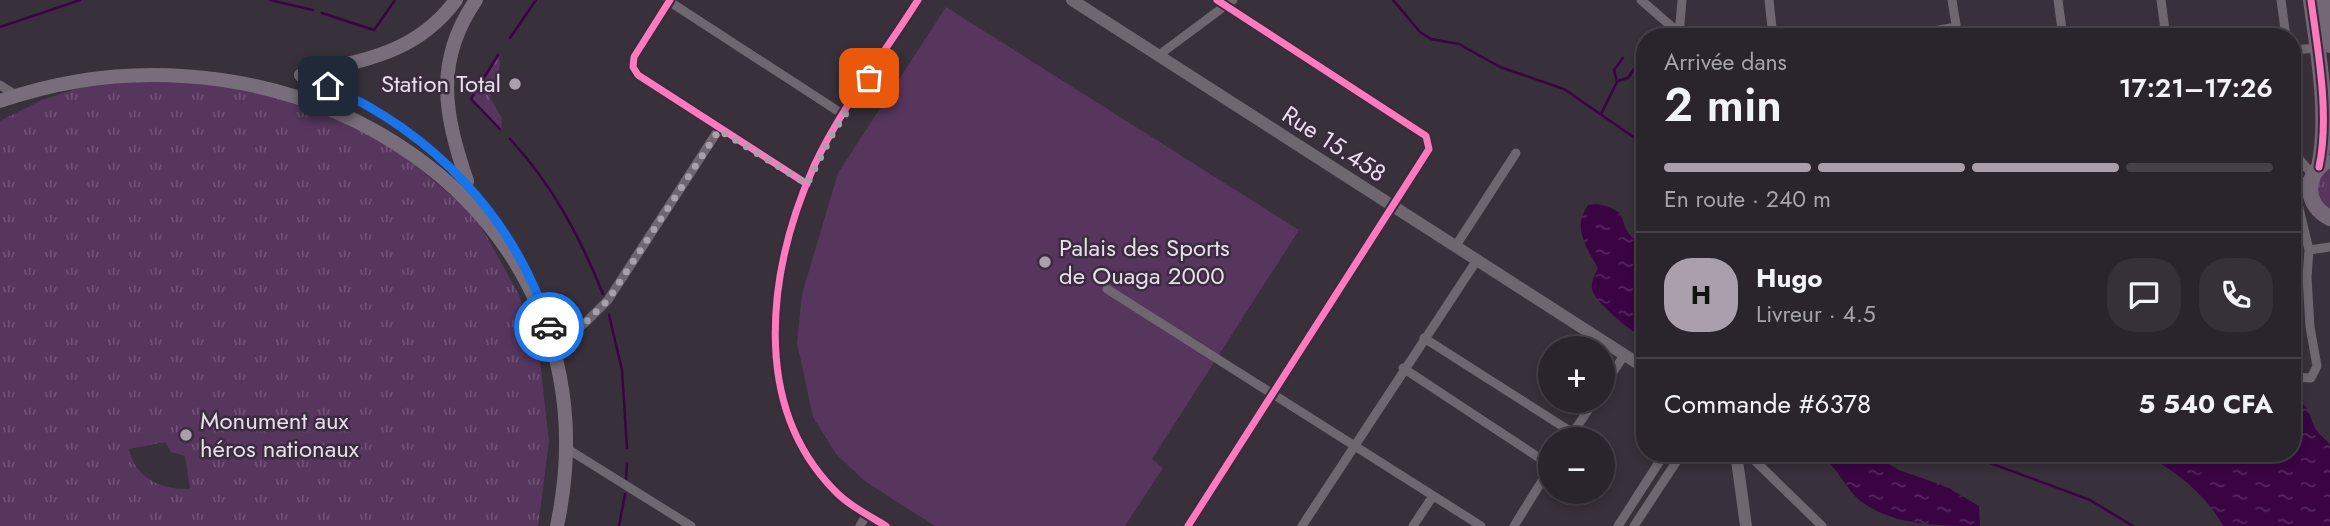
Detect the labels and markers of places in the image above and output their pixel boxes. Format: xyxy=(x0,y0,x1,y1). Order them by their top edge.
pin xyxy=(839,48,899,108)
pin xyxy=(298,56,358,116)
place label: Station Total xyxy=(381,66,501,101)
marker: Station Total xyxy=(507,76,523,92)
place label: Palais des Sports de Ouaga 2000 xyxy=(1059,230,1230,293)
marker: Palais des Sports de Ouaga 2000 xyxy=(1037,254,1053,270)
place label: Monument aux héros nationaux xyxy=(200,403,360,466)
marker: Monument aux héros nationaux xyxy=(178,427,194,443)

